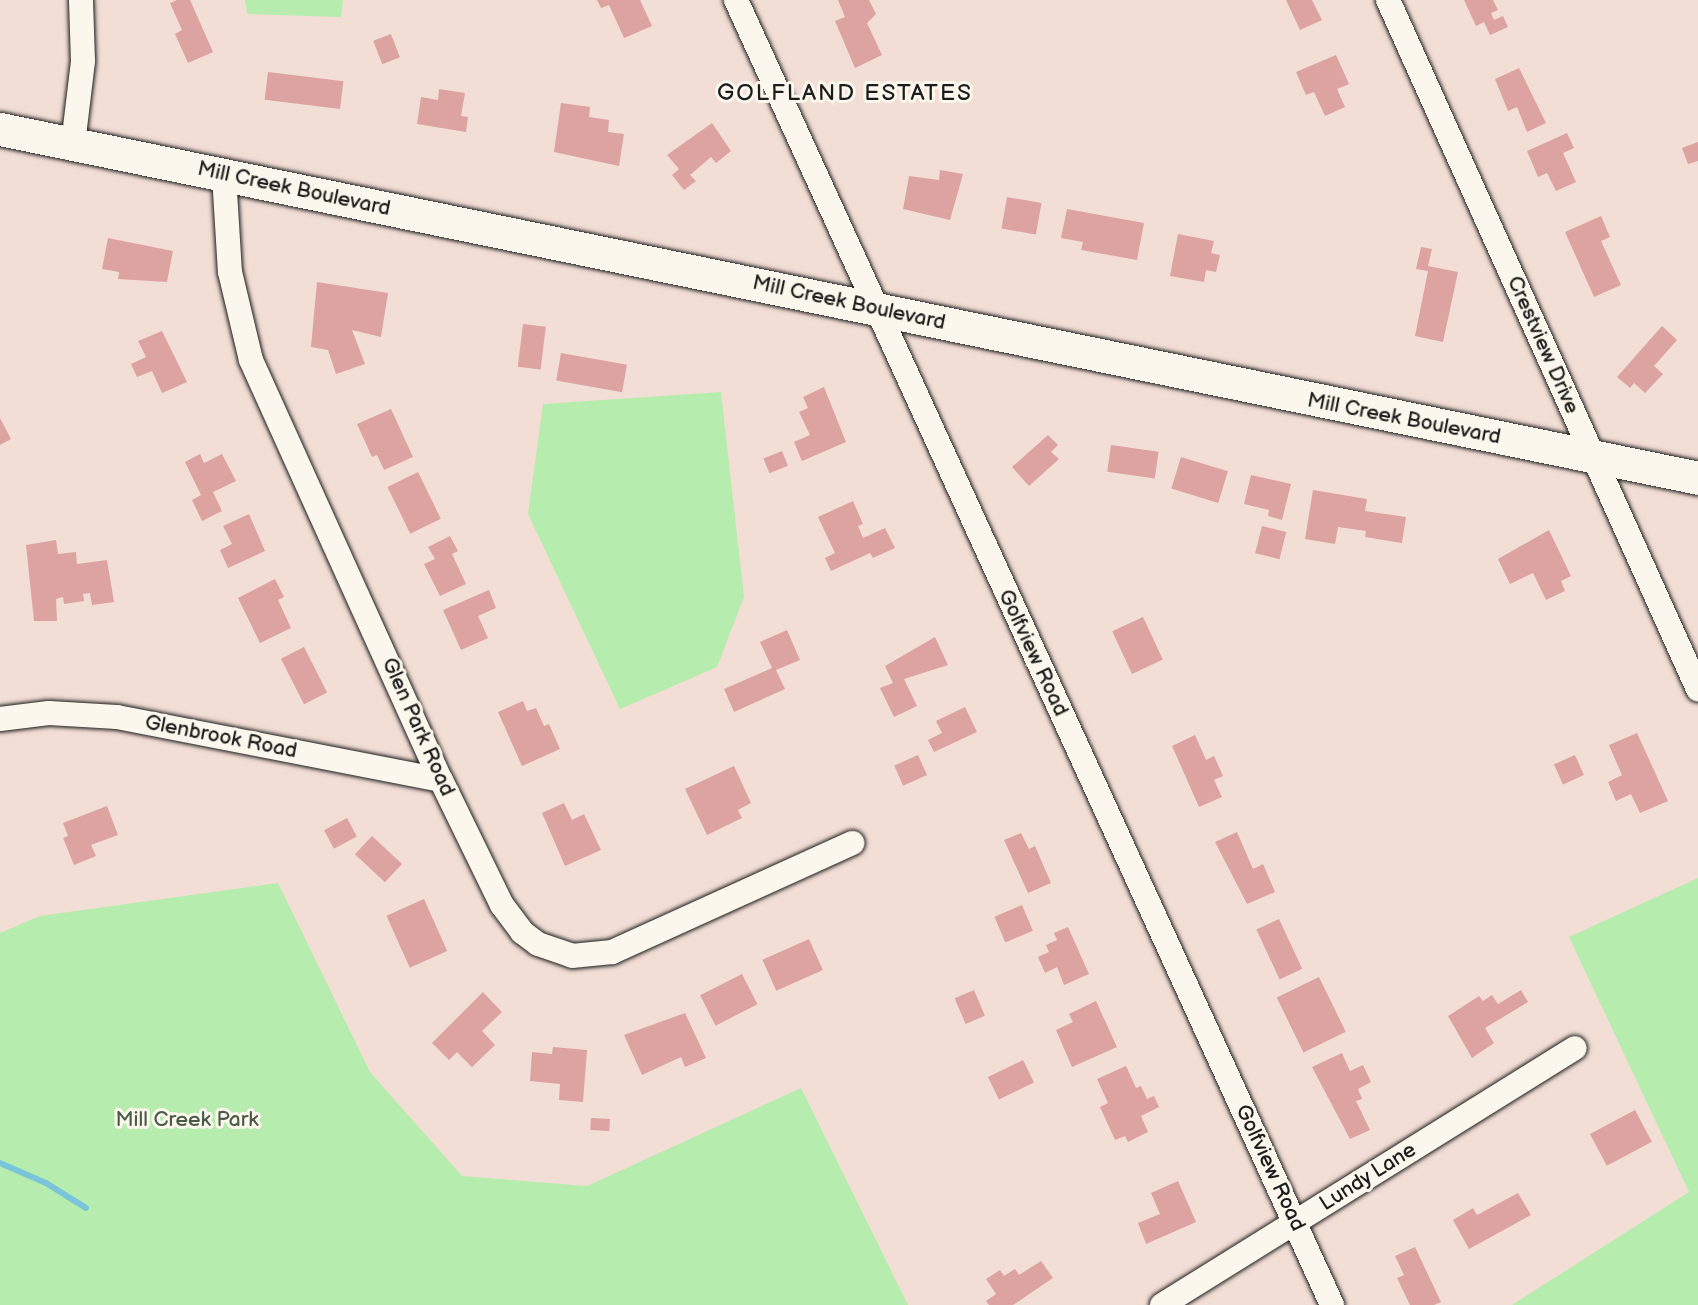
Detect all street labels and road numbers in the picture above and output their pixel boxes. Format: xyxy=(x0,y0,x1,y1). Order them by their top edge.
street label: Mill Creek Boulevard xyxy=(195,156,393,222)
street label: Mill Creek Boulevard xyxy=(750,270,948,336)
street label: Crestview Drive xyxy=(1501,272,1585,418)
street label: Mill Creek Boulevard xyxy=(1305,388,1503,450)
street label: Golfview Road xyxy=(993,586,1073,720)
street label: Glen Park Road xyxy=(376,654,460,800)
street label: Glenbrook Road xyxy=(143,710,299,764)
street label: Golfview Road xyxy=(1230,1101,1310,1235)
street label: Lundy Lane xyxy=(1314,1137,1422,1217)

